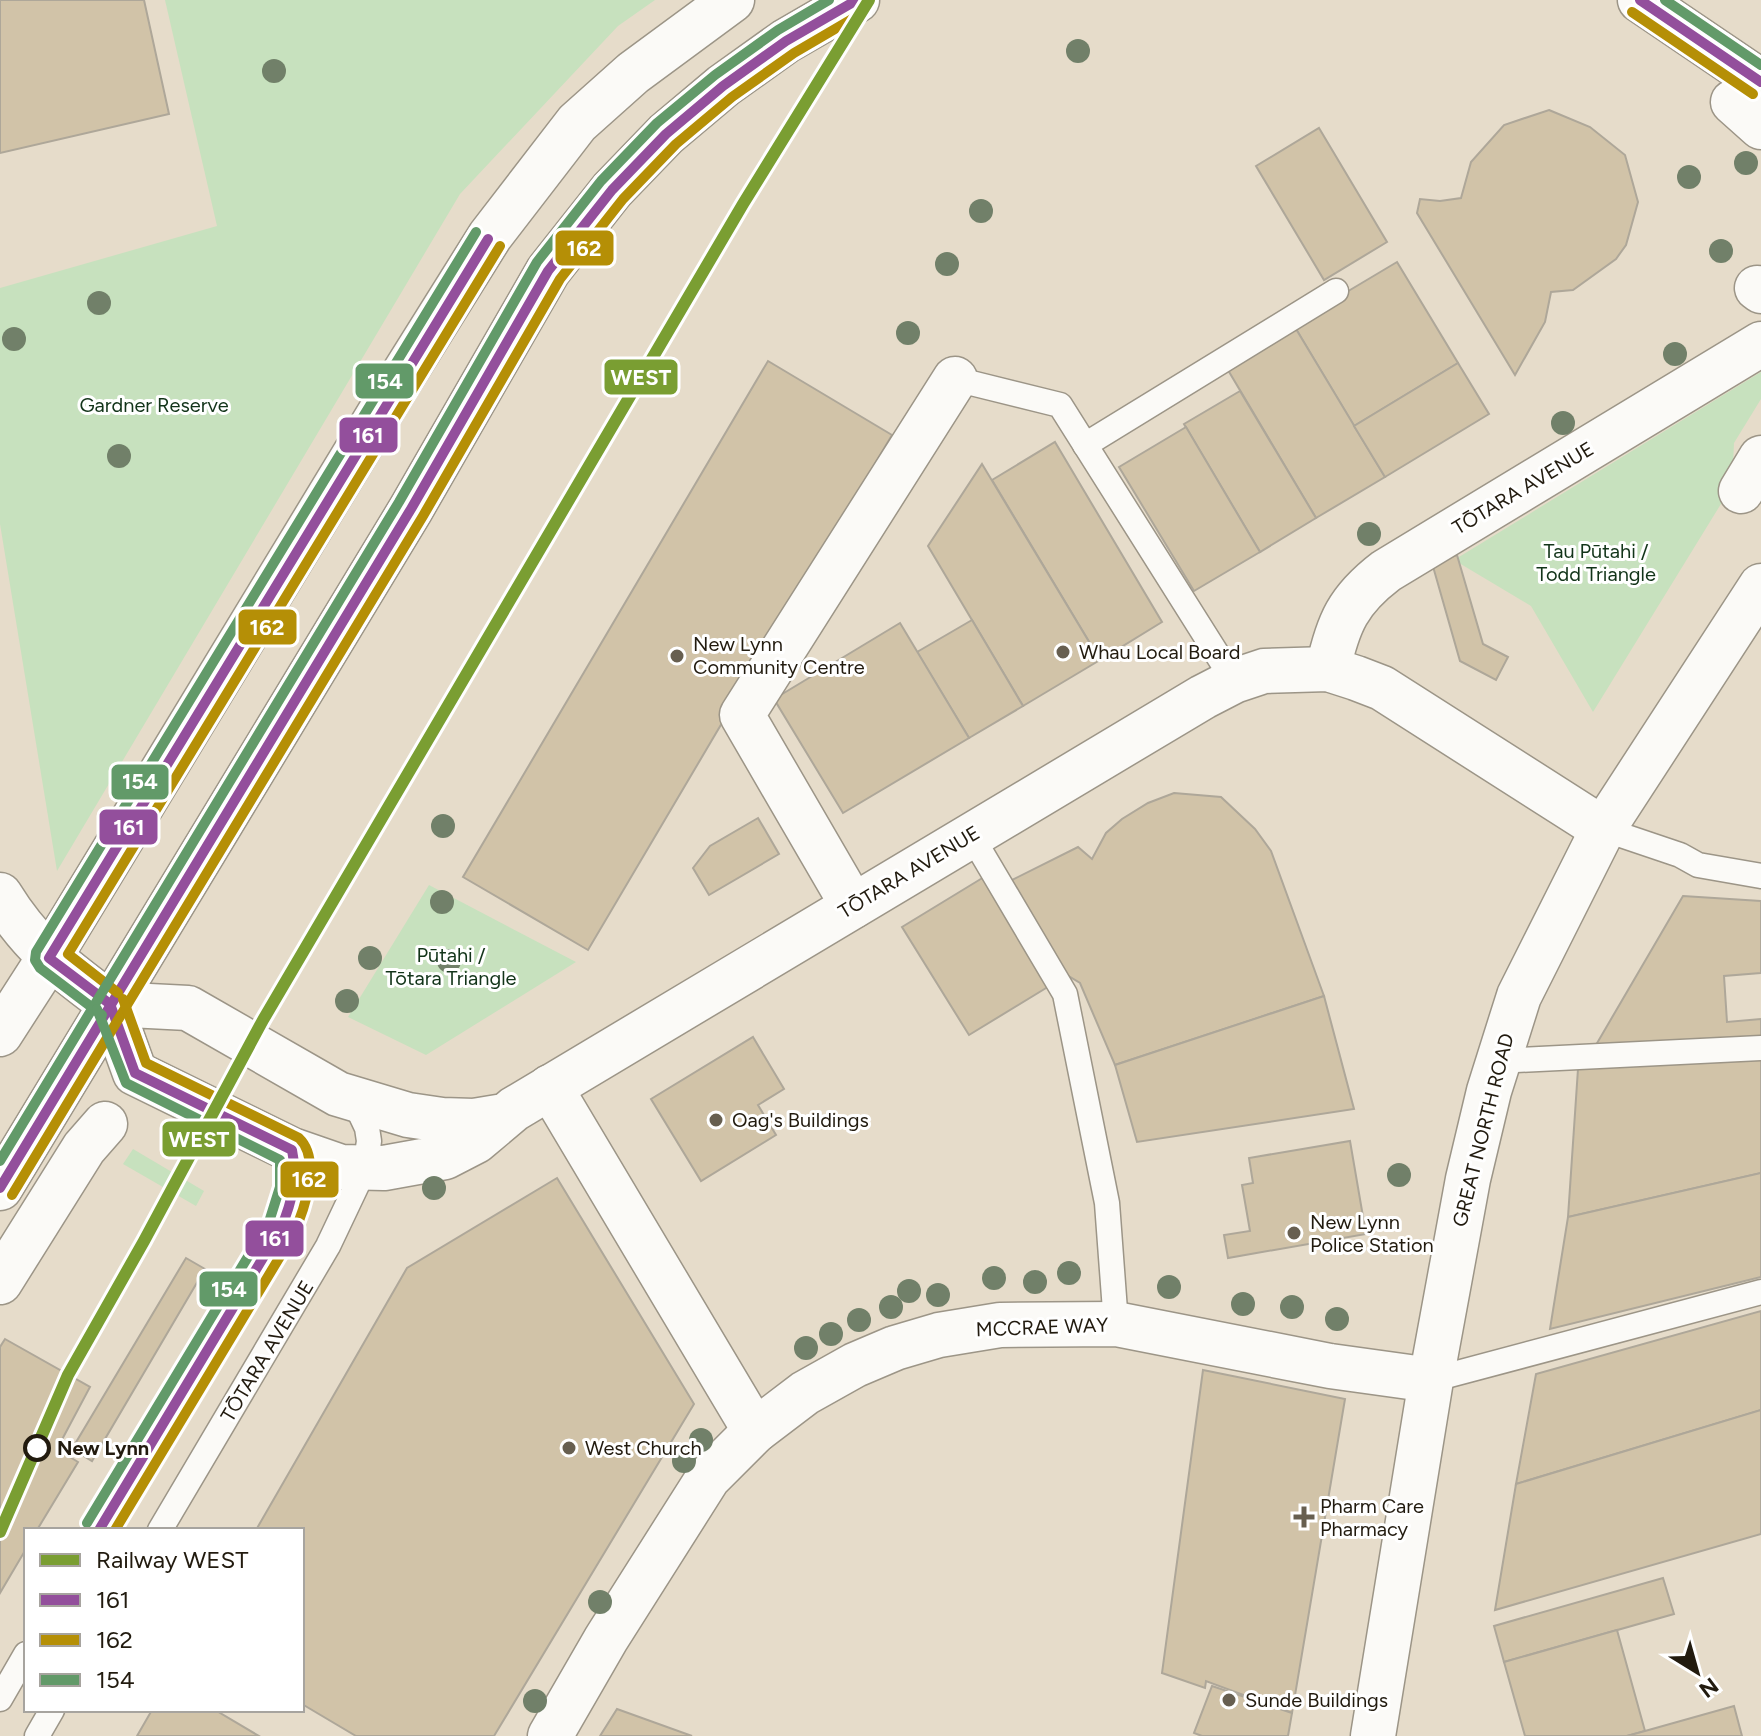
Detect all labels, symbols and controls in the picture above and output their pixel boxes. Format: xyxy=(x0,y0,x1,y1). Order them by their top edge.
line badge: 162 xyxy=(554,229,615,267)
text: 162 xyxy=(567,235,601,262)
line badge: WEST xyxy=(603,358,679,396)
line badge: 154 xyxy=(354,362,415,400)
text: WEST xyxy=(611,364,672,391)
text: 154 xyxy=(367,368,403,395)
park label: Gardner Reserve xyxy=(79,393,229,417)
line badge: 161 xyxy=(338,416,399,454)
text: 161 xyxy=(352,422,384,449)
street label: TŌTARA AVENUE xyxy=(1448,436,1598,540)
park label: Tau Pūtahi / Todd Triangle xyxy=(1536,539,1656,586)
line badge: 162 xyxy=(237,608,298,646)
text: 162 xyxy=(250,614,284,641)
place label: New Lynn Community Centre xyxy=(693,632,865,679)
place label: Whau Local Board xyxy=(1079,640,1241,664)
marker: Whau Local Board xyxy=(1054,643,1072,661)
marker: New Lynn Community Centre xyxy=(668,647,686,665)
line badge: 154 xyxy=(110,763,170,801)
text: 154 xyxy=(122,768,158,795)
line badge: 161 xyxy=(98,808,159,846)
text: 161 xyxy=(113,814,145,841)
street label: TŌTARA AVENUE xyxy=(834,820,984,924)
park label: Pūtahi / Tōtara Triangle xyxy=(386,943,517,990)
street label: GREAT NORTH ROAD xyxy=(1447,1031,1519,1229)
place label: Oag's Buildings xyxy=(732,1108,869,1132)
marker: Oag's Buildings xyxy=(707,1111,725,1129)
line badge: WEST xyxy=(161,1120,237,1158)
text: WEST xyxy=(169,1126,230,1153)
line badge: 162 xyxy=(279,1160,340,1199)
text: 162 xyxy=(292,1166,326,1193)
place label: New Lynn Police Station xyxy=(1310,1210,1434,1257)
line badge: 161 xyxy=(244,1219,305,1258)
marker: New Lynn Police Station xyxy=(1285,1224,1303,1242)
text: 161 xyxy=(259,1225,291,1252)
line badge: 154 xyxy=(198,1270,259,1308)
text: 154 xyxy=(211,1276,247,1303)
street label: TŌTARA AVENUE xyxy=(215,1276,319,1426)
street label: MCCRAE WAY xyxy=(975,1313,1109,1341)
marker: New Lynn xyxy=(24,1435,50,1461)
place label: New Lynn xyxy=(57,1436,149,1460)
place label: West Church xyxy=(585,1436,702,1460)
marker: West Church xyxy=(560,1439,578,1457)
place label: Pharm Care Pharmacy xyxy=(1320,1494,1424,1541)
marker: Pharm Care Pharmacy xyxy=(1295,1508,1313,1526)
legend xyxy=(24,1528,304,1712)
text: Railway WEST xyxy=(96,1545,249,1574)
text: 161 xyxy=(96,1585,129,1614)
text: 162 xyxy=(96,1625,133,1654)
north arrow xyxy=(1657,1632,1737,1712)
text: 154 xyxy=(96,1665,135,1694)
text: N xyxy=(1694,1672,1724,1703)
place label: Sunde Buildings xyxy=(1245,1688,1388,1712)
marker: Sunde Buildings xyxy=(1220,1691,1238,1709)

